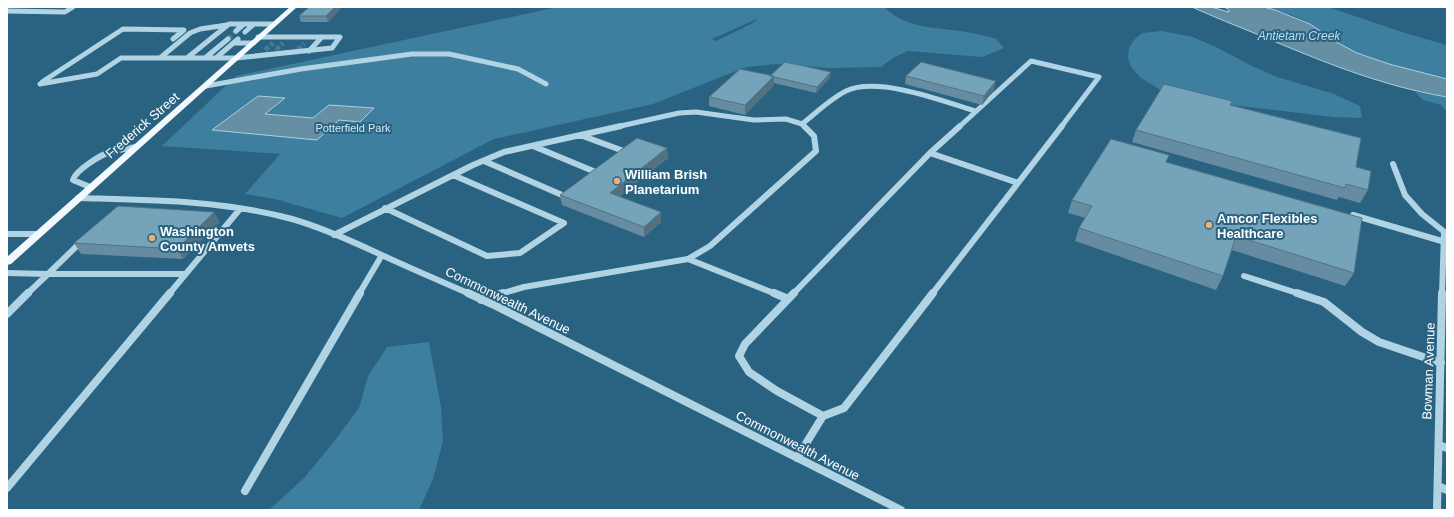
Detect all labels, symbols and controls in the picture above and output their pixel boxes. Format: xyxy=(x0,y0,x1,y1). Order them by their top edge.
water label: Antietam Creek xyxy=(1257,29,1341,43)
street label: Frederick Street xyxy=(103,89,182,161)
park label: Potterfield Park xyxy=(315,122,391,134)
place label: William Brish Planetarium xyxy=(625,167,707,197)
marker: William Brish Planetarium xyxy=(612,176,622,186)
place label: Amcor Flexibles Healthcare xyxy=(1217,211,1317,241)
marker: Amcor Flexibles Healthcare xyxy=(1204,220,1214,230)
place label: Washington County Amvets xyxy=(160,224,255,254)
marker: Washington County Amvets xyxy=(147,233,157,243)
street label: Commonwealth Avenue xyxy=(443,264,573,337)
street label: Bowman Avenue xyxy=(1419,322,1438,420)
street label: Commonwealth Avenue xyxy=(733,408,862,483)

